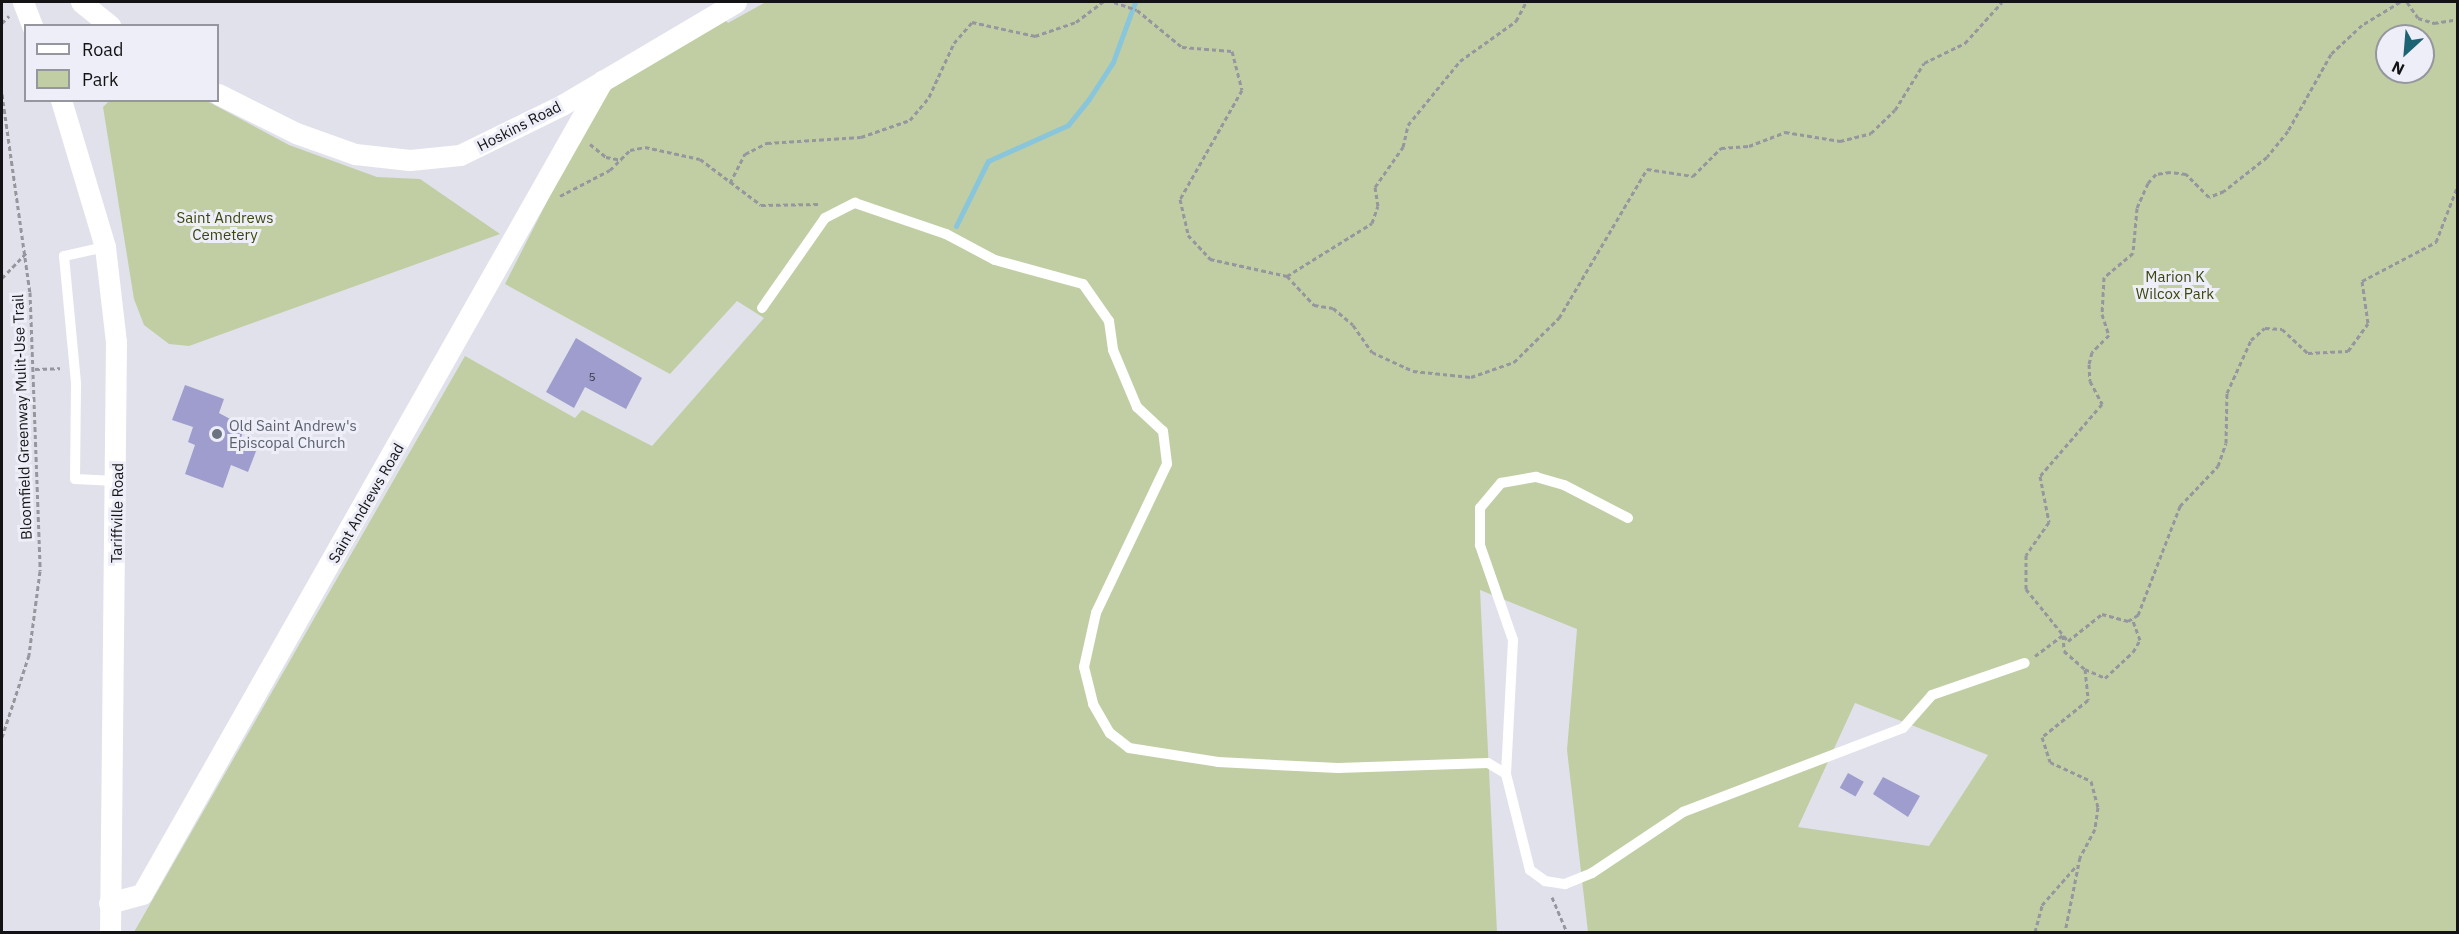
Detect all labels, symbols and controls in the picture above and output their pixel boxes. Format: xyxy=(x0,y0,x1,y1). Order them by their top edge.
legend xyxy=(24,24,219,102)
north arrow xyxy=(2375,24,2435,84)
text: Road xyxy=(82,38,123,61)
text: N xyxy=(2388,57,2408,80)
text: Park xyxy=(82,68,118,91)
street label: Hoskins Road xyxy=(474,97,564,155)
park label: Saint Andrews Cemetery xyxy=(176,208,274,243)
park label: Marion K Wilcox Park xyxy=(2136,267,2214,302)
street label: Bloomfield Greenway Mulit-Use Trail xyxy=(9,294,35,540)
house number: 5 xyxy=(588,370,596,384)
place label: Old Saint Andrew's Episcopal Church xyxy=(229,416,357,451)
marker: Old Saint Andrew's Episcopal Church xyxy=(210,427,224,441)
street label: Saint Andrews Road xyxy=(324,440,408,566)
street label: Tariffville Road xyxy=(107,463,127,563)

